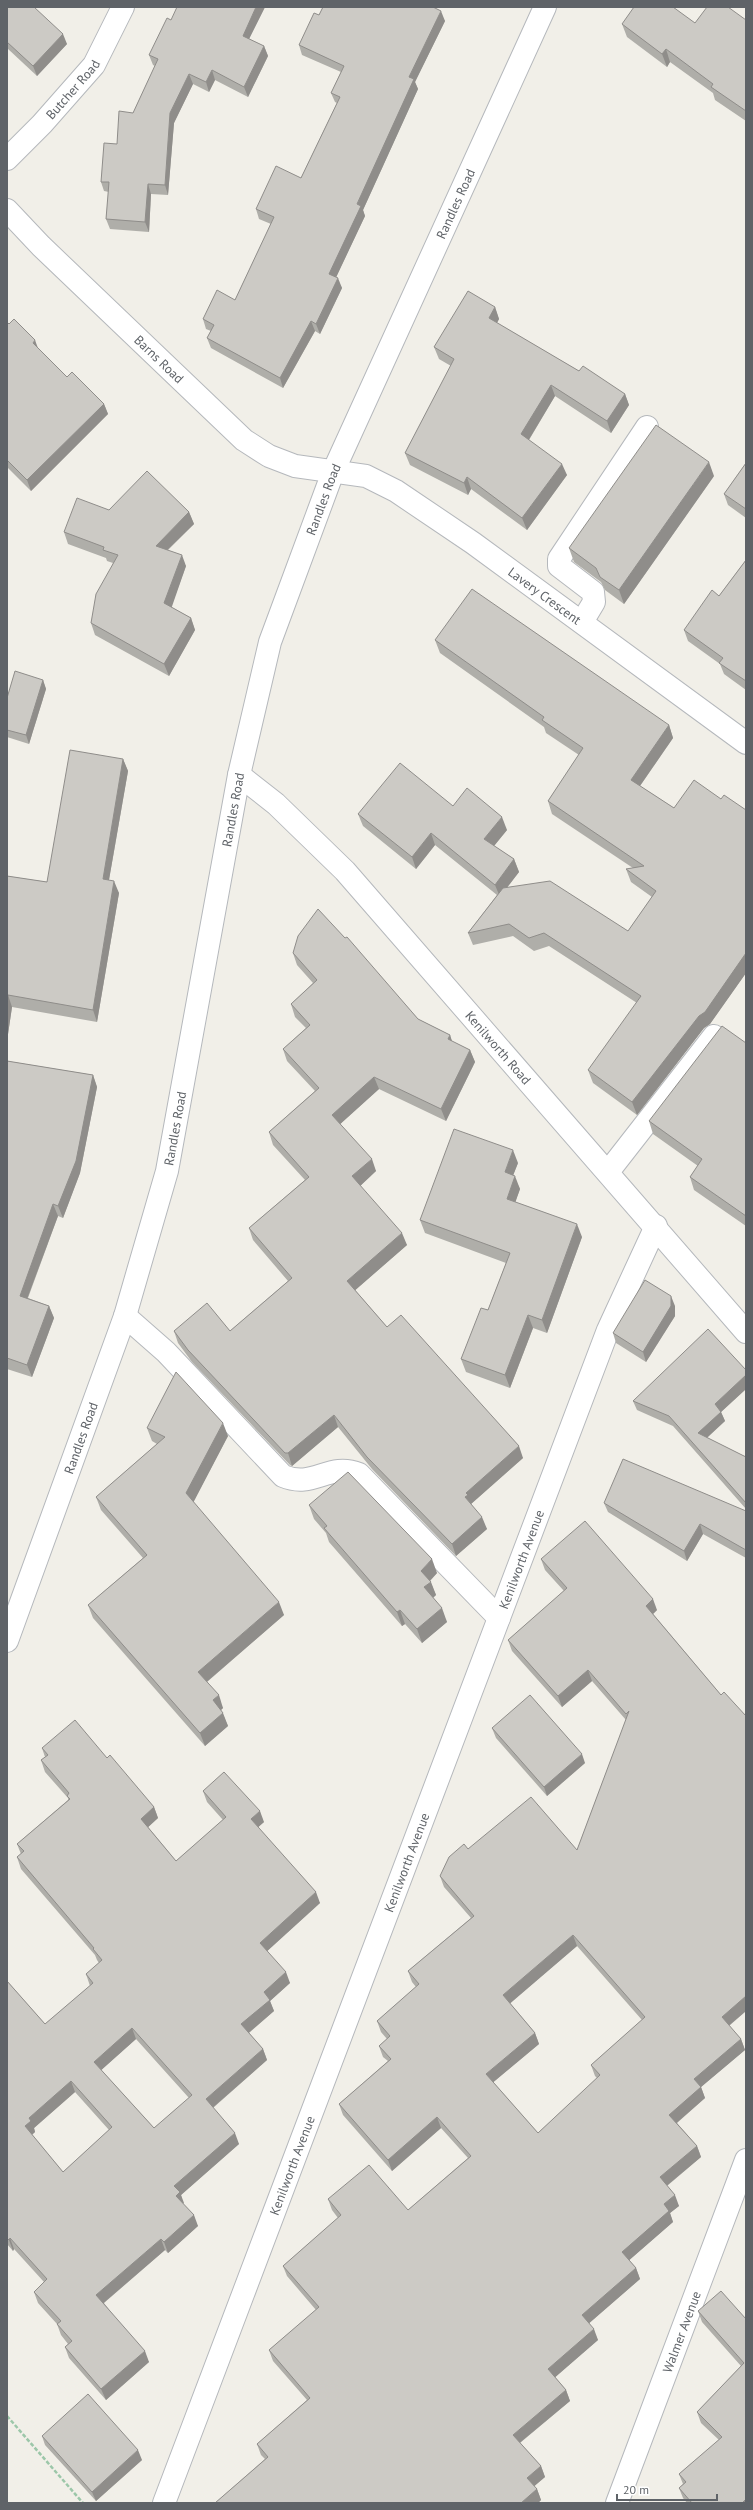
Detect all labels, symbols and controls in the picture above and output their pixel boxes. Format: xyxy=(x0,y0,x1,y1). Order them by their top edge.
street label: Butcher Road xyxy=(42,57,104,123)
street label: Randles Road xyxy=(432,166,479,242)
street label: Barns Road xyxy=(131,332,187,387)
street label: Randles Road xyxy=(302,461,345,538)
street label: Lavery Crescent xyxy=(505,564,585,629)
street label: Randles Road xyxy=(218,771,248,848)
street label: Kenilworth Road xyxy=(461,1007,535,1088)
street label: Randles Road xyxy=(160,1090,190,1167)
street label: Randles Road xyxy=(60,1400,102,1476)
street label: Kenilworth Avenue xyxy=(495,1508,548,1612)
street label: Kenilworth Avenue xyxy=(380,1811,433,1915)
street label: Kenilworth Avenue xyxy=(266,2114,319,2218)
street label: Walmer Avenue xyxy=(659,2289,705,2375)
scale bar xyxy=(617,2476,717,2502)
text: 20 m xyxy=(623,2482,649,2497)

